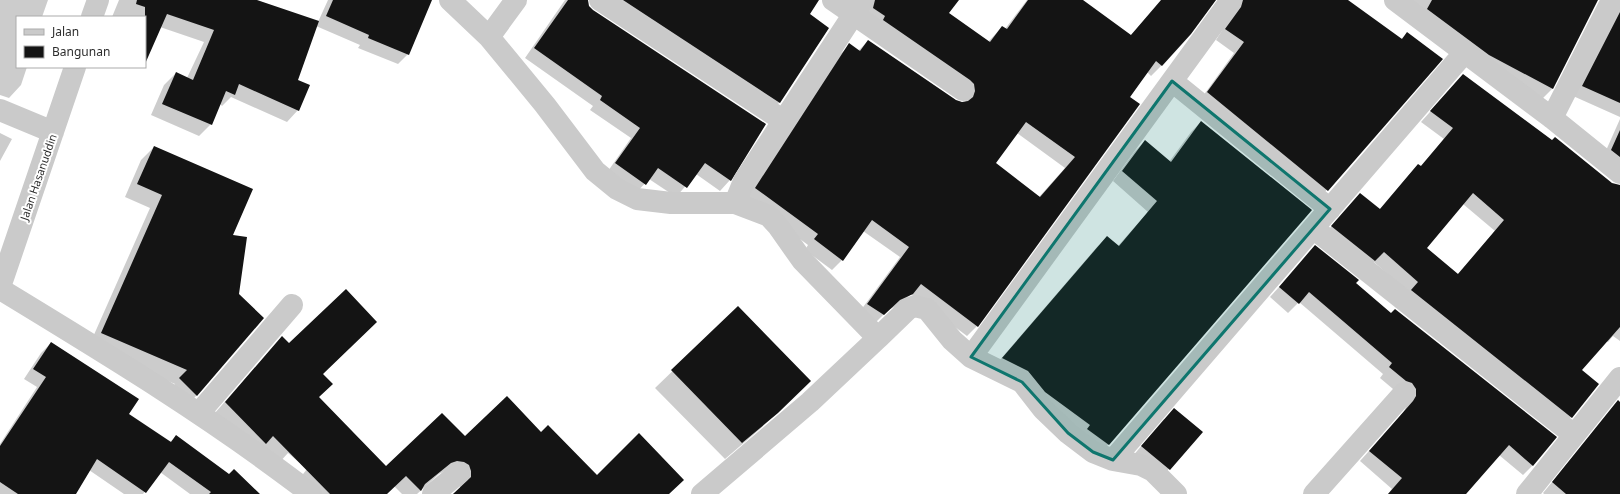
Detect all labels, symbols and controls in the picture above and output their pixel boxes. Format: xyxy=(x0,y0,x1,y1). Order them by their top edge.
legend xyxy=(16,16,146,68)
text: Jalan xyxy=(51,23,79,40)
text: Bangunan xyxy=(52,43,110,60)
street label: Jalan Hasanuddin xyxy=(16,132,60,223)

